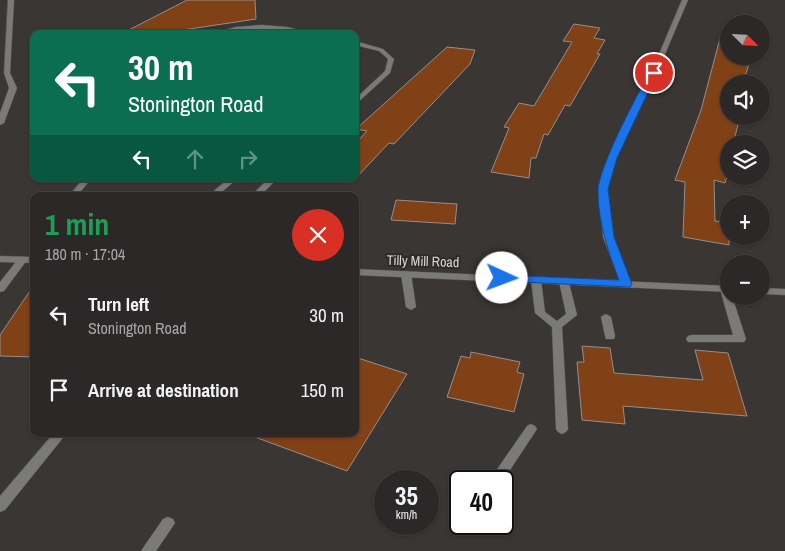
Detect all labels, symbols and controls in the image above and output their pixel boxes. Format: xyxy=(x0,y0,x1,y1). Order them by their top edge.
north arrow xyxy=(720,15,770,65)
map controls xyxy=(720,15,770,305)
text: 30 m xyxy=(128,44,193,91)
icon: left xyxy=(45,50,110,115)
pin xyxy=(633,52,675,94)
icon: arrive xyxy=(640,59,668,87)
button: sound xyxy=(720,75,770,125)
text: Stonington Road xyxy=(128,89,263,119)
button: layers xyxy=(720,135,770,185)
icon: left xyxy=(128,145,156,173)
icon: ahead xyxy=(181,145,209,173)
icon: right xyxy=(234,145,262,173)
button: + xyxy=(720,195,770,245)
text: 1 min xyxy=(45,204,109,244)
button: close xyxy=(292,209,344,261)
text: 180 m · 17:04 xyxy=(45,243,125,265)
street label: Tilly Mill Road xyxy=(386,251,460,271)
position arrow xyxy=(475,251,527,303)
button: − xyxy=(720,255,770,305)
text: Turn left xyxy=(88,291,149,317)
icon: left xyxy=(45,301,73,329)
text: 30 m xyxy=(309,302,344,328)
text: Stonington Road xyxy=(88,317,186,339)
icon: arrive xyxy=(45,376,73,404)
text: Arrive at destination xyxy=(88,377,239,403)
text: 150 m xyxy=(301,377,344,403)
speed limit sign: 40 xyxy=(449,470,514,535)
text: 35 xyxy=(395,479,418,513)
text: km/h xyxy=(396,507,417,523)

